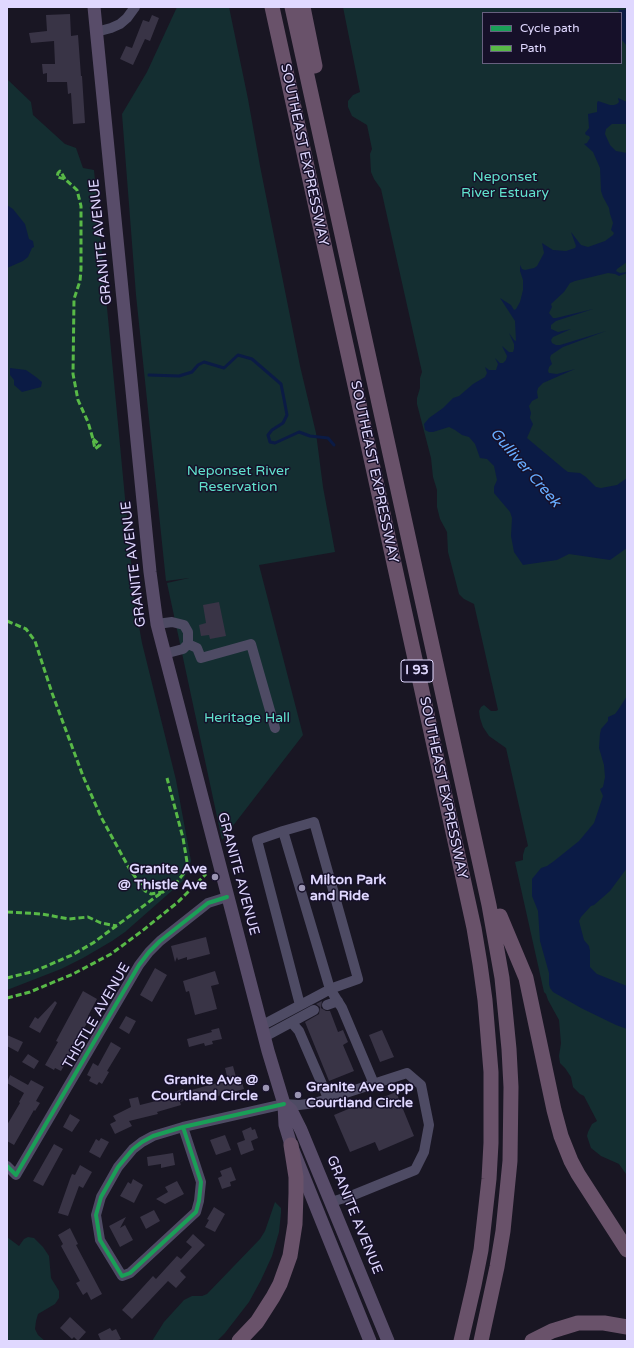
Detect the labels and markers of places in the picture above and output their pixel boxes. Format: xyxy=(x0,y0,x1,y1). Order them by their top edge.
place label: Granite Ave @ Thistle Ave xyxy=(118,861,207,894)
marker: Granite Ave @ Thistle Ave xyxy=(210,872,220,882)
place label: Milton Park and Ride xyxy=(310,872,386,904)
marker: Milton Park and Ride xyxy=(297,883,307,893)
place label: Granite Ave @ Courtland Circle xyxy=(151,1072,258,1104)
place label: Granite Ave opp Courtland Circle xyxy=(306,1079,414,1112)
marker: Granite Ave @ Courtland Circle xyxy=(261,1083,271,1093)
marker: Granite Ave opp Courtland Circle xyxy=(293,1090,303,1100)

